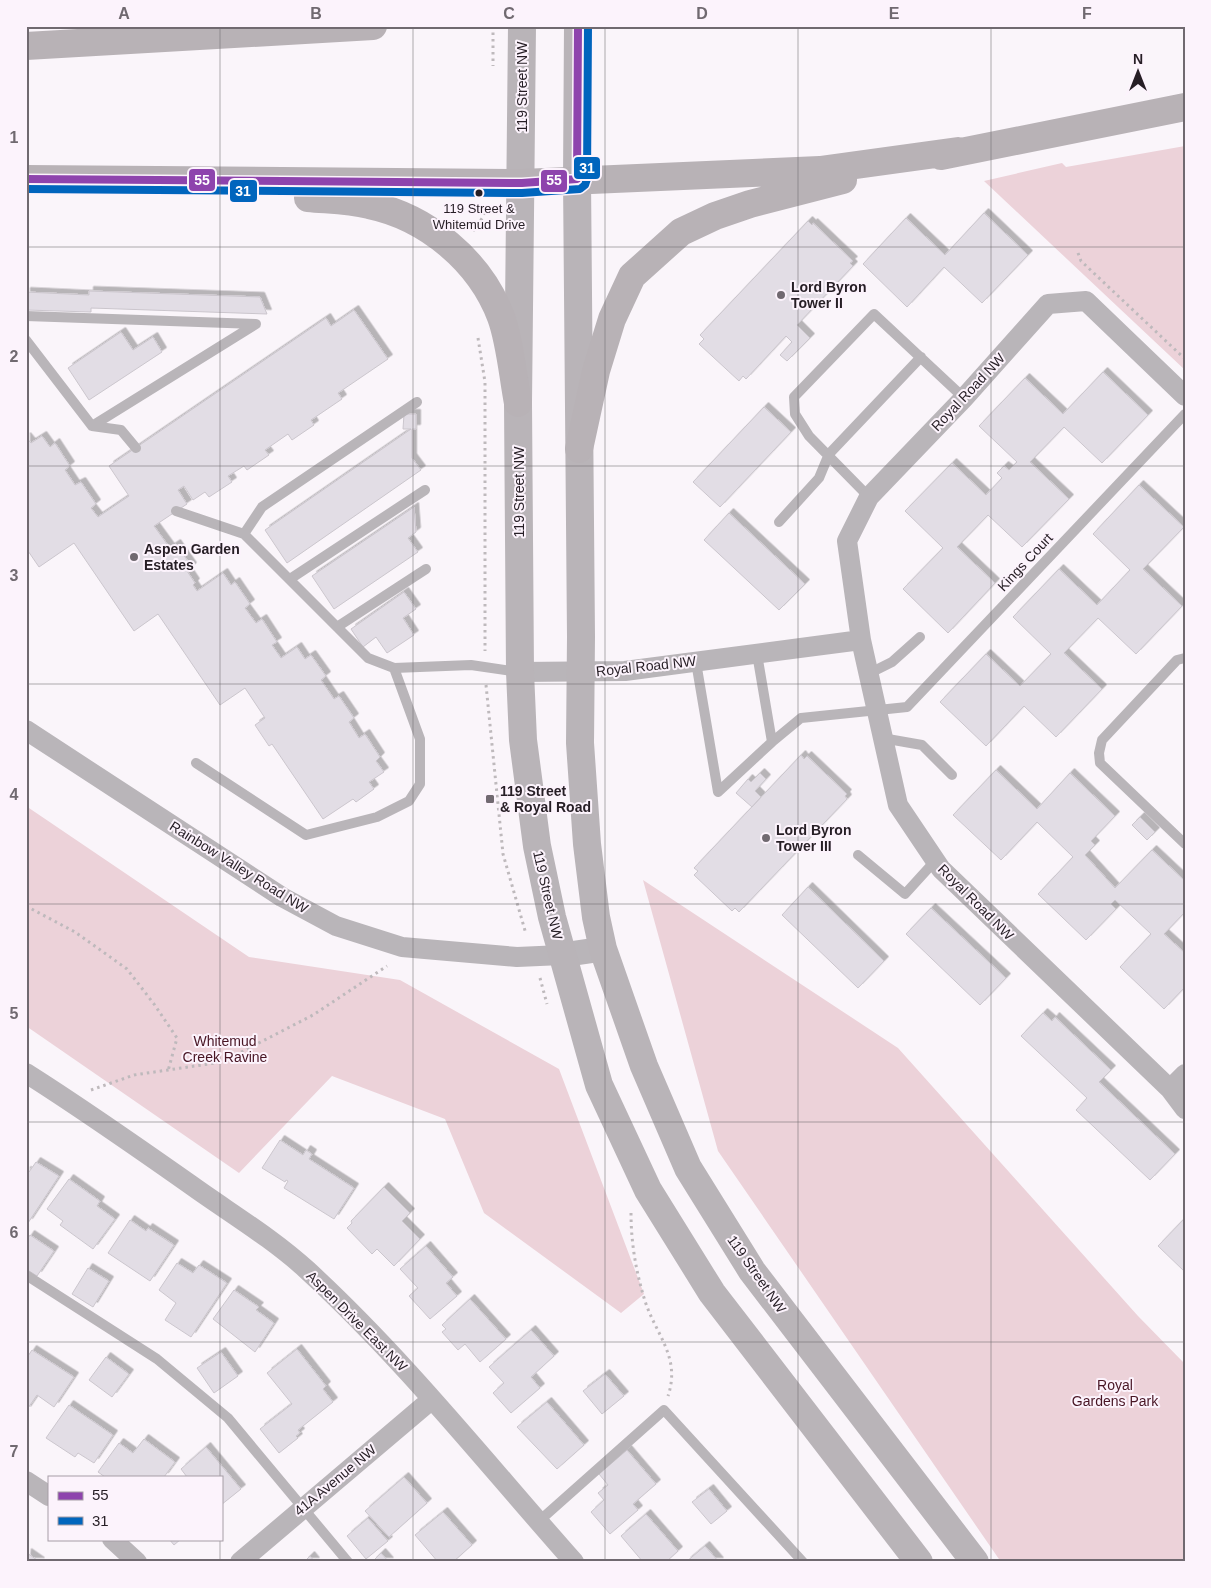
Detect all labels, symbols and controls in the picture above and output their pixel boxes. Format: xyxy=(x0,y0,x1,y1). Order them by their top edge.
text: A xyxy=(118,5,130,22)
text: B xyxy=(310,5,322,22)
text: C xyxy=(503,5,515,22)
text: D xyxy=(696,5,708,22)
text: E xyxy=(889,5,900,22)
text: F xyxy=(1082,5,1092,22)
street label: 119 Street NW xyxy=(514,41,530,132)
north arrow xyxy=(1114,48,1164,98)
text: N xyxy=(1133,51,1143,67)
text: 1 xyxy=(10,129,19,146)
line badge: 31 xyxy=(573,156,601,180)
text: 31 xyxy=(579,160,595,176)
line badge: 55 xyxy=(188,168,216,192)
line badge: 55 xyxy=(540,169,568,193)
text: 55 xyxy=(194,172,210,188)
text: 55 xyxy=(546,172,562,188)
line badge: 31 xyxy=(229,179,258,203)
text: 31 xyxy=(235,183,251,199)
marker: 119 Street & Whitemud Drive xyxy=(474,188,484,198)
place label: 119 Street & Whitemud Drive xyxy=(433,201,525,232)
place label: Lord Byron Tower II xyxy=(791,279,866,311)
marker: Lord Byron Tower II xyxy=(775,289,787,301)
text: 2 xyxy=(10,348,19,365)
street label: Royal Road NW xyxy=(928,349,1009,434)
street label: 119 Street NW xyxy=(511,446,527,537)
street label: Kings Court xyxy=(994,530,1056,594)
place label: Aspen Garden Estates xyxy=(144,541,240,573)
marker: Aspen Garden Estates xyxy=(128,551,140,563)
text: 3 xyxy=(10,567,19,584)
street label: Royal Road NW xyxy=(595,653,698,679)
place label: 119 Street & Royal Road xyxy=(500,783,591,815)
text: 4 xyxy=(10,786,19,803)
marker: 119 Street & Royal Road xyxy=(484,793,496,805)
street label: Rainbow Valley Road NW xyxy=(167,818,312,917)
place label: Lord Byron Tower III xyxy=(776,822,851,854)
marker: Lord Byron Tower III xyxy=(760,832,772,844)
street label: 119 Street NW xyxy=(530,849,566,942)
street label: Royal Road NW xyxy=(935,861,1018,944)
text: 5 xyxy=(10,1005,19,1022)
park label: Whitemud Creek Ravine xyxy=(183,1033,268,1065)
text: 6 xyxy=(10,1224,19,1241)
street label: 119 Street NW xyxy=(724,1232,790,1316)
street label: Aspen Drive East NW xyxy=(303,1267,411,1375)
park label: Royal Gardens Park xyxy=(1072,1377,1159,1409)
street label: 41A Avenue NW xyxy=(291,1441,380,1519)
text: 7 xyxy=(10,1443,19,1460)
legend xyxy=(48,1476,222,1540)
text: 55 xyxy=(92,1486,109,1503)
text: 31 xyxy=(92,1512,109,1529)

